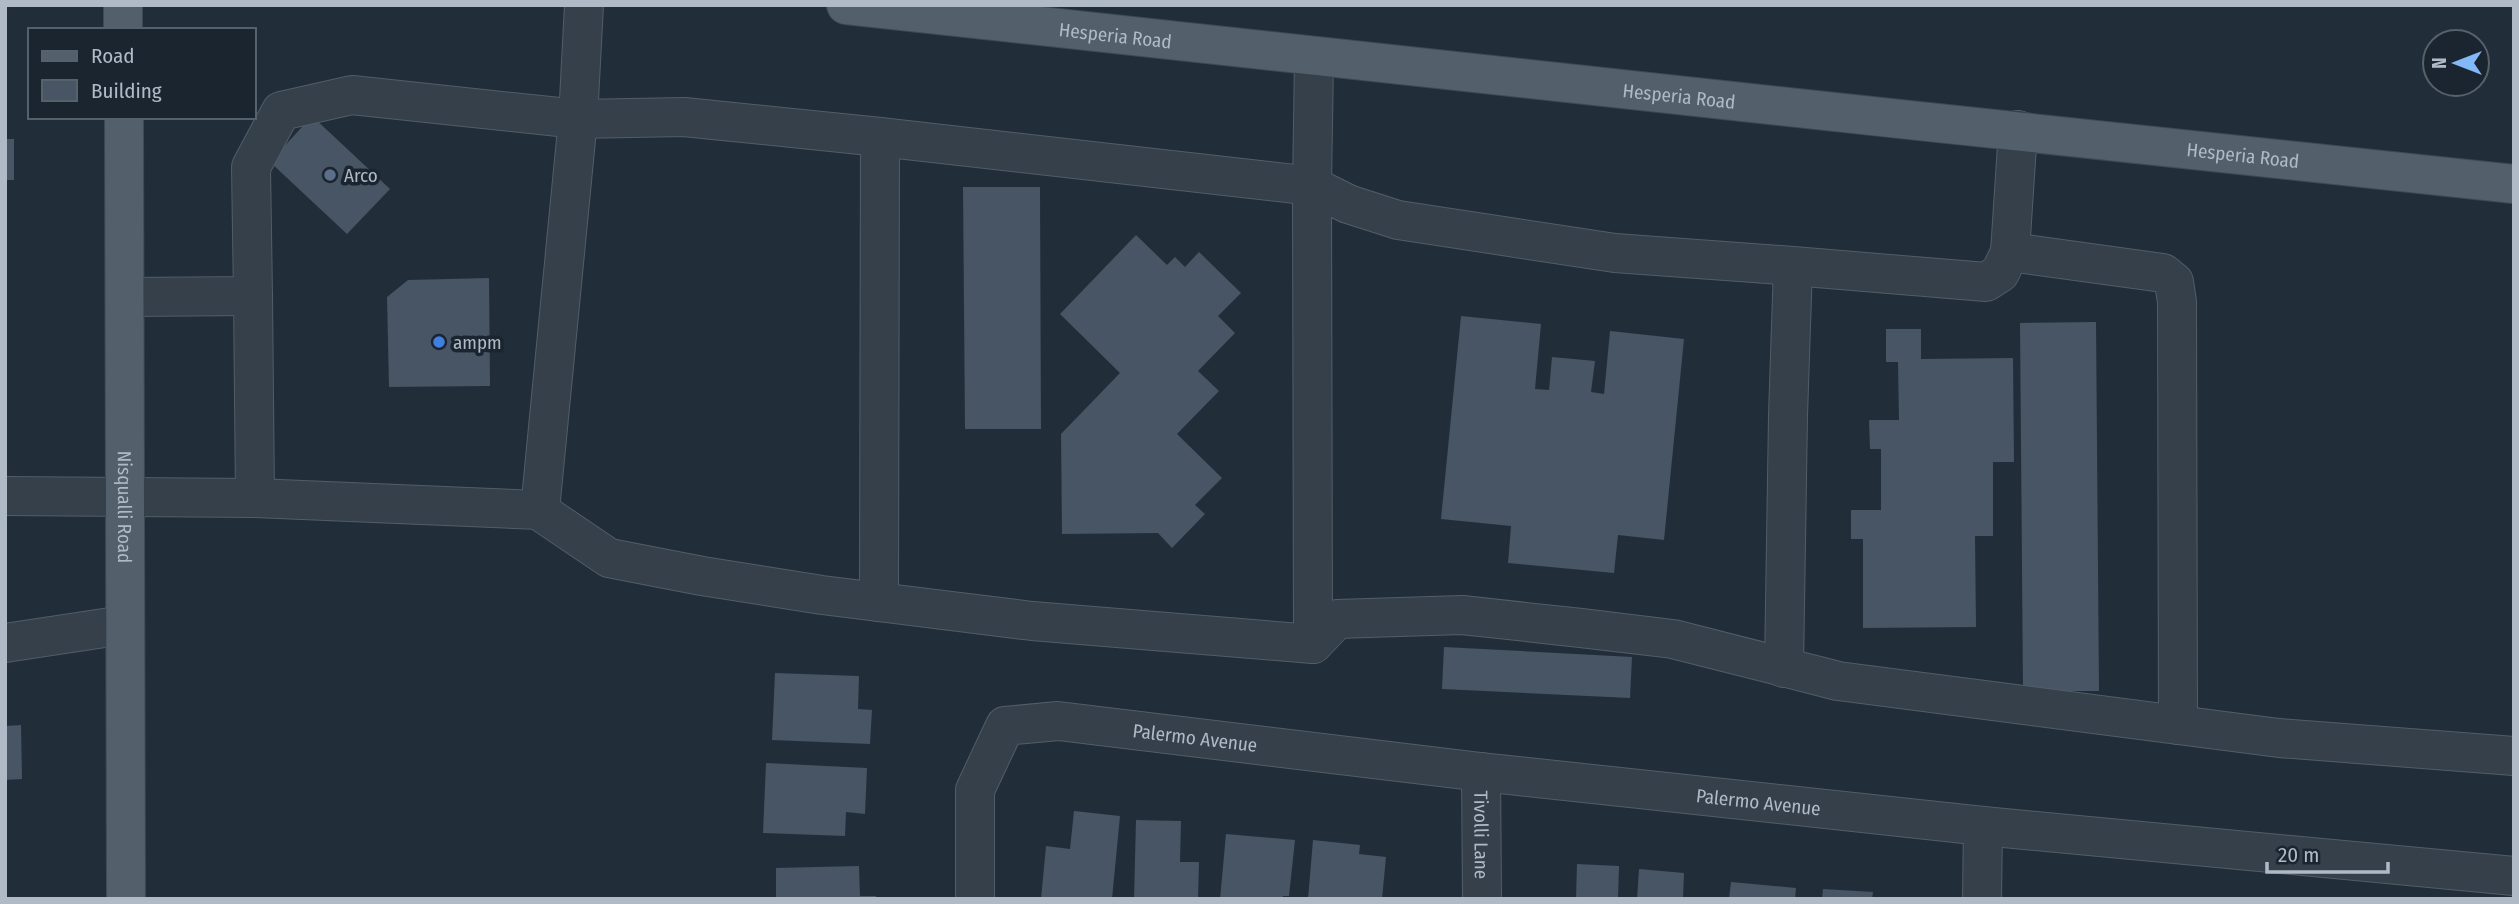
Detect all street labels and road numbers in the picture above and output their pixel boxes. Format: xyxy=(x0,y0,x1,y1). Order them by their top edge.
street label: Hesperia Road xyxy=(1058,18,1173,53)
street label: Hesperia Road xyxy=(1622,79,1736,114)
street label: Hesperia Road xyxy=(2185,138,2300,173)
street label: Nisqualli Road xyxy=(113,451,136,563)
street label: Palermo Avenue xyxy=(1131,719,1259,757)
street label: Palermo Avenue xyxy=(1695,784,1822,820)
street label: Tivolli Lane xyxy=(1469,791,1493,879)

